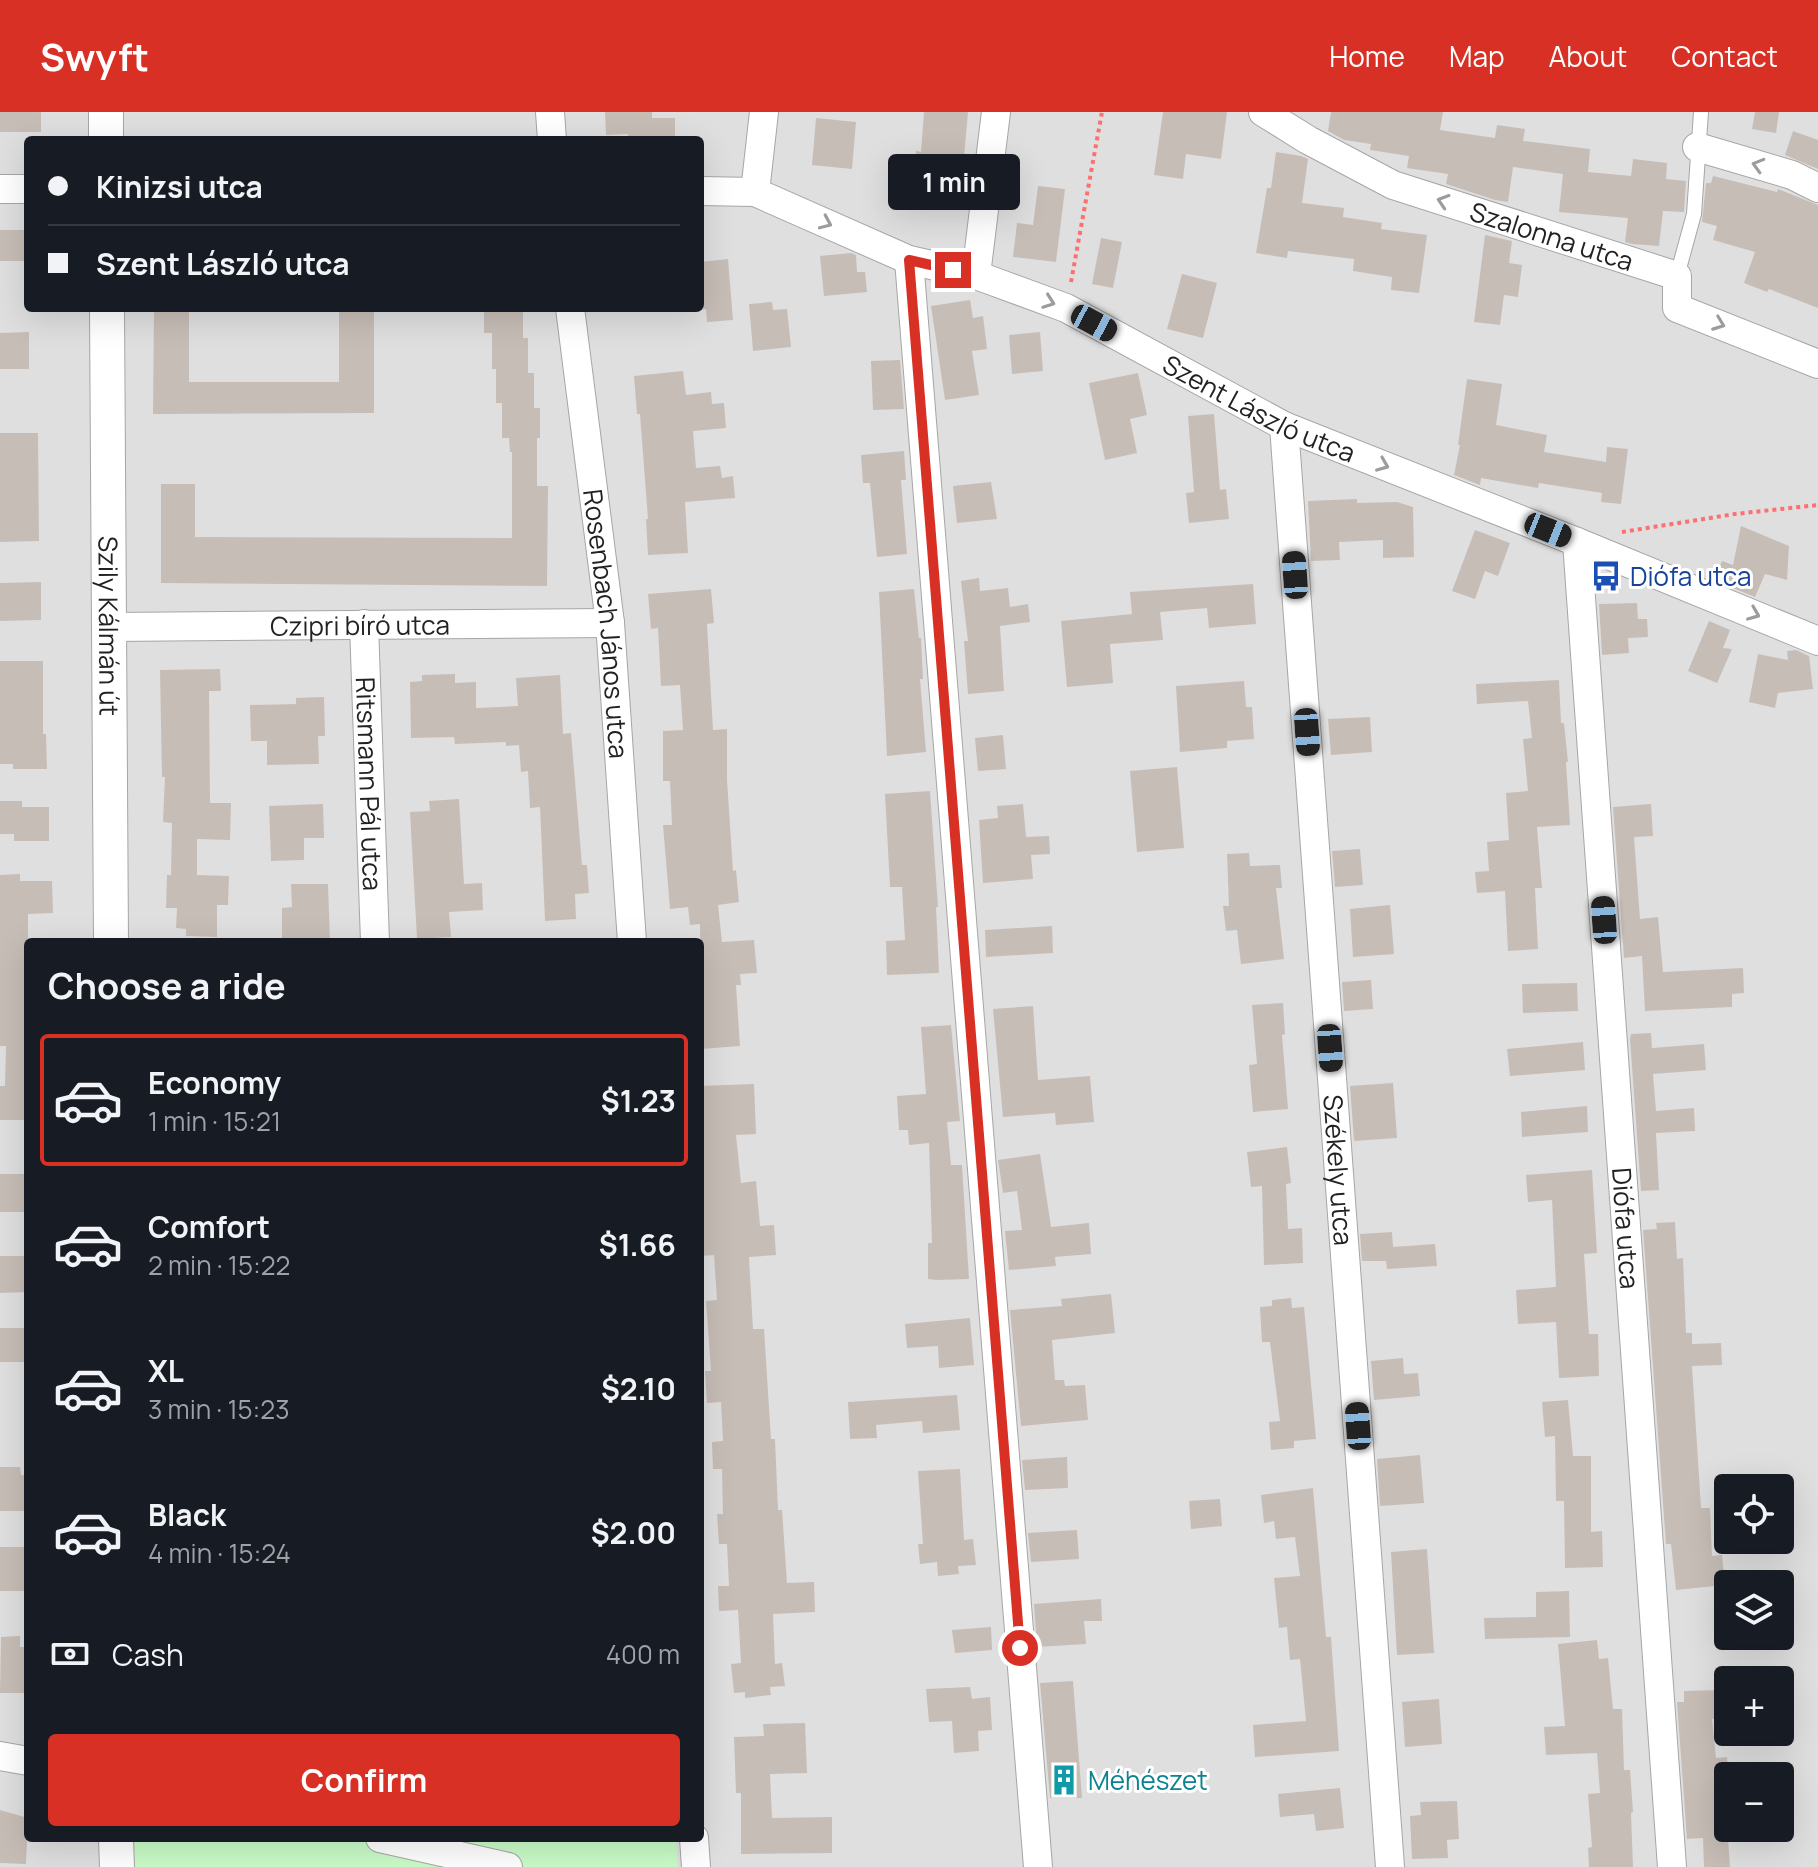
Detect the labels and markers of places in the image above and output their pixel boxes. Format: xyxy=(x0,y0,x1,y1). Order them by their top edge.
place label: Diófa utca xyxy=(1630,558,1751,594)
bus stop icon: Diófa utca xyxy=(1589,559,1623,593)
place label: Méhészet xyxy=(1088,1762,1208,1798)
building icon: Méhészet xyxy=(1047,1763,1081,1797)

